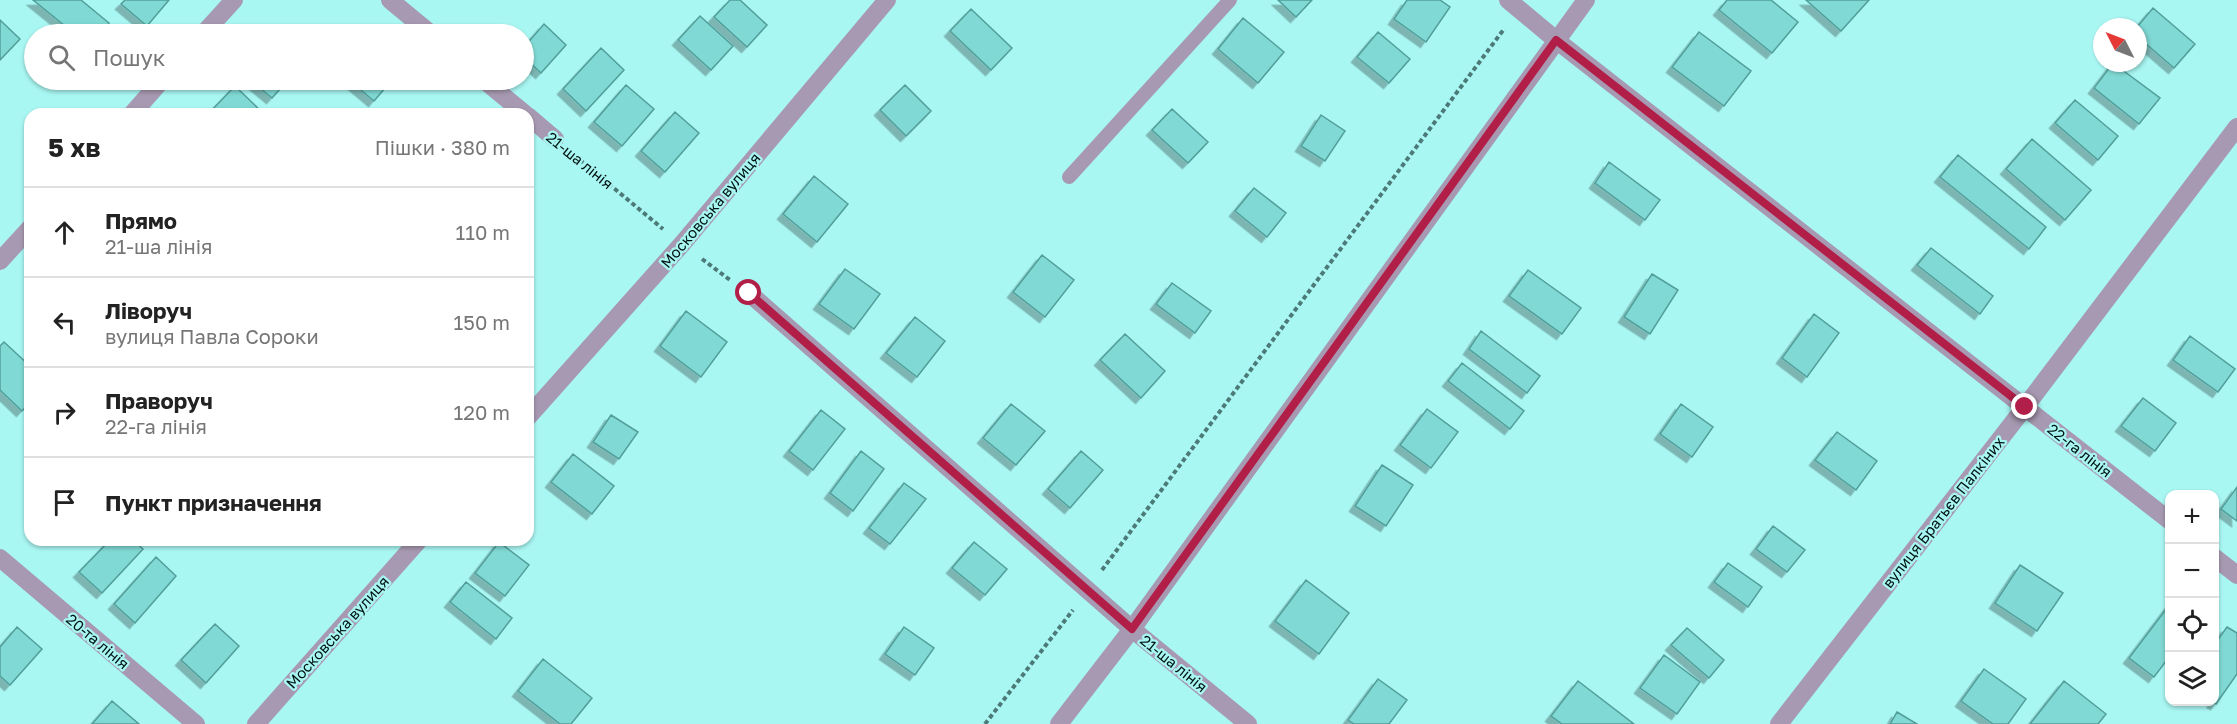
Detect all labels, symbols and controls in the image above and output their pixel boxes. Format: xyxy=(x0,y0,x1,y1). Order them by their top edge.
north arrow xyxy=(2093,18,2147,72)
search box xyxy=(24,24,534,90)
icon: search xyxy=(45,41,78,74)
text: Пошук xyxy=(93,44,166,71)
street label: 21-ша лінія xyxy=(543,128,617,192)
text: 5 хв xyxy=(48,132,101,163)
text: Пішки · 380 m xyxy=(375,135,510,159)
street label: Московська вулиця xyxy=(657,149,763,271)
text: Прямо xyxy=(105,207,177,234)
icon: ahead xyxy=(48,216,81,249)
text: 110 m xyxy=(456,220,510,244)
text: 21-ша лінія xyxy=(105,234,212,258)
route start xyxy=(735,279,761,305)
text: Ліворуч xyxy=(105,297,192,324)
icon: left xyxy=(48,306,81,339)
text: 150 m xyxy=(454,310,510,334)
text: вулиця Павла Сороки xyxy=(105,324,319,348)
text: Праворуч xyxy=(105,387,213,414)
route end xyxy=(2011,393,2037,419)
icon: right xyxy=(48,396,81,429)
text: 120 m xyxy=(454,400,510,424)
text: 22-га лінія xyxy=(105,414,207,438)
street label: 22-га лінія xyxy=(2044,419,2116,481)
street label: вулиця Братьєв Палкіних xyxy=(1878,433,2008,591)
icon: arrive xyxy=(48,486,81,519)
text: Пункт призначення xyxy=(105,489,322,516)
map controls xyxy=(2165,490,2219,706)
button: + xyxy=(2165,490,2219,544)
button: − xyxy=(2165,544,2219,598)
street label: Московська вулиця xyxy=(282,572,392,692)
button: locate xyxy=(2165,598,2219,652)
street label: 20-та лінія xyxy=(63,610,133,672)
street label: 21-ша лінія xyxy=(1137,631,1211,695)
button: layers xyxy=(2165,652,2219,706)

